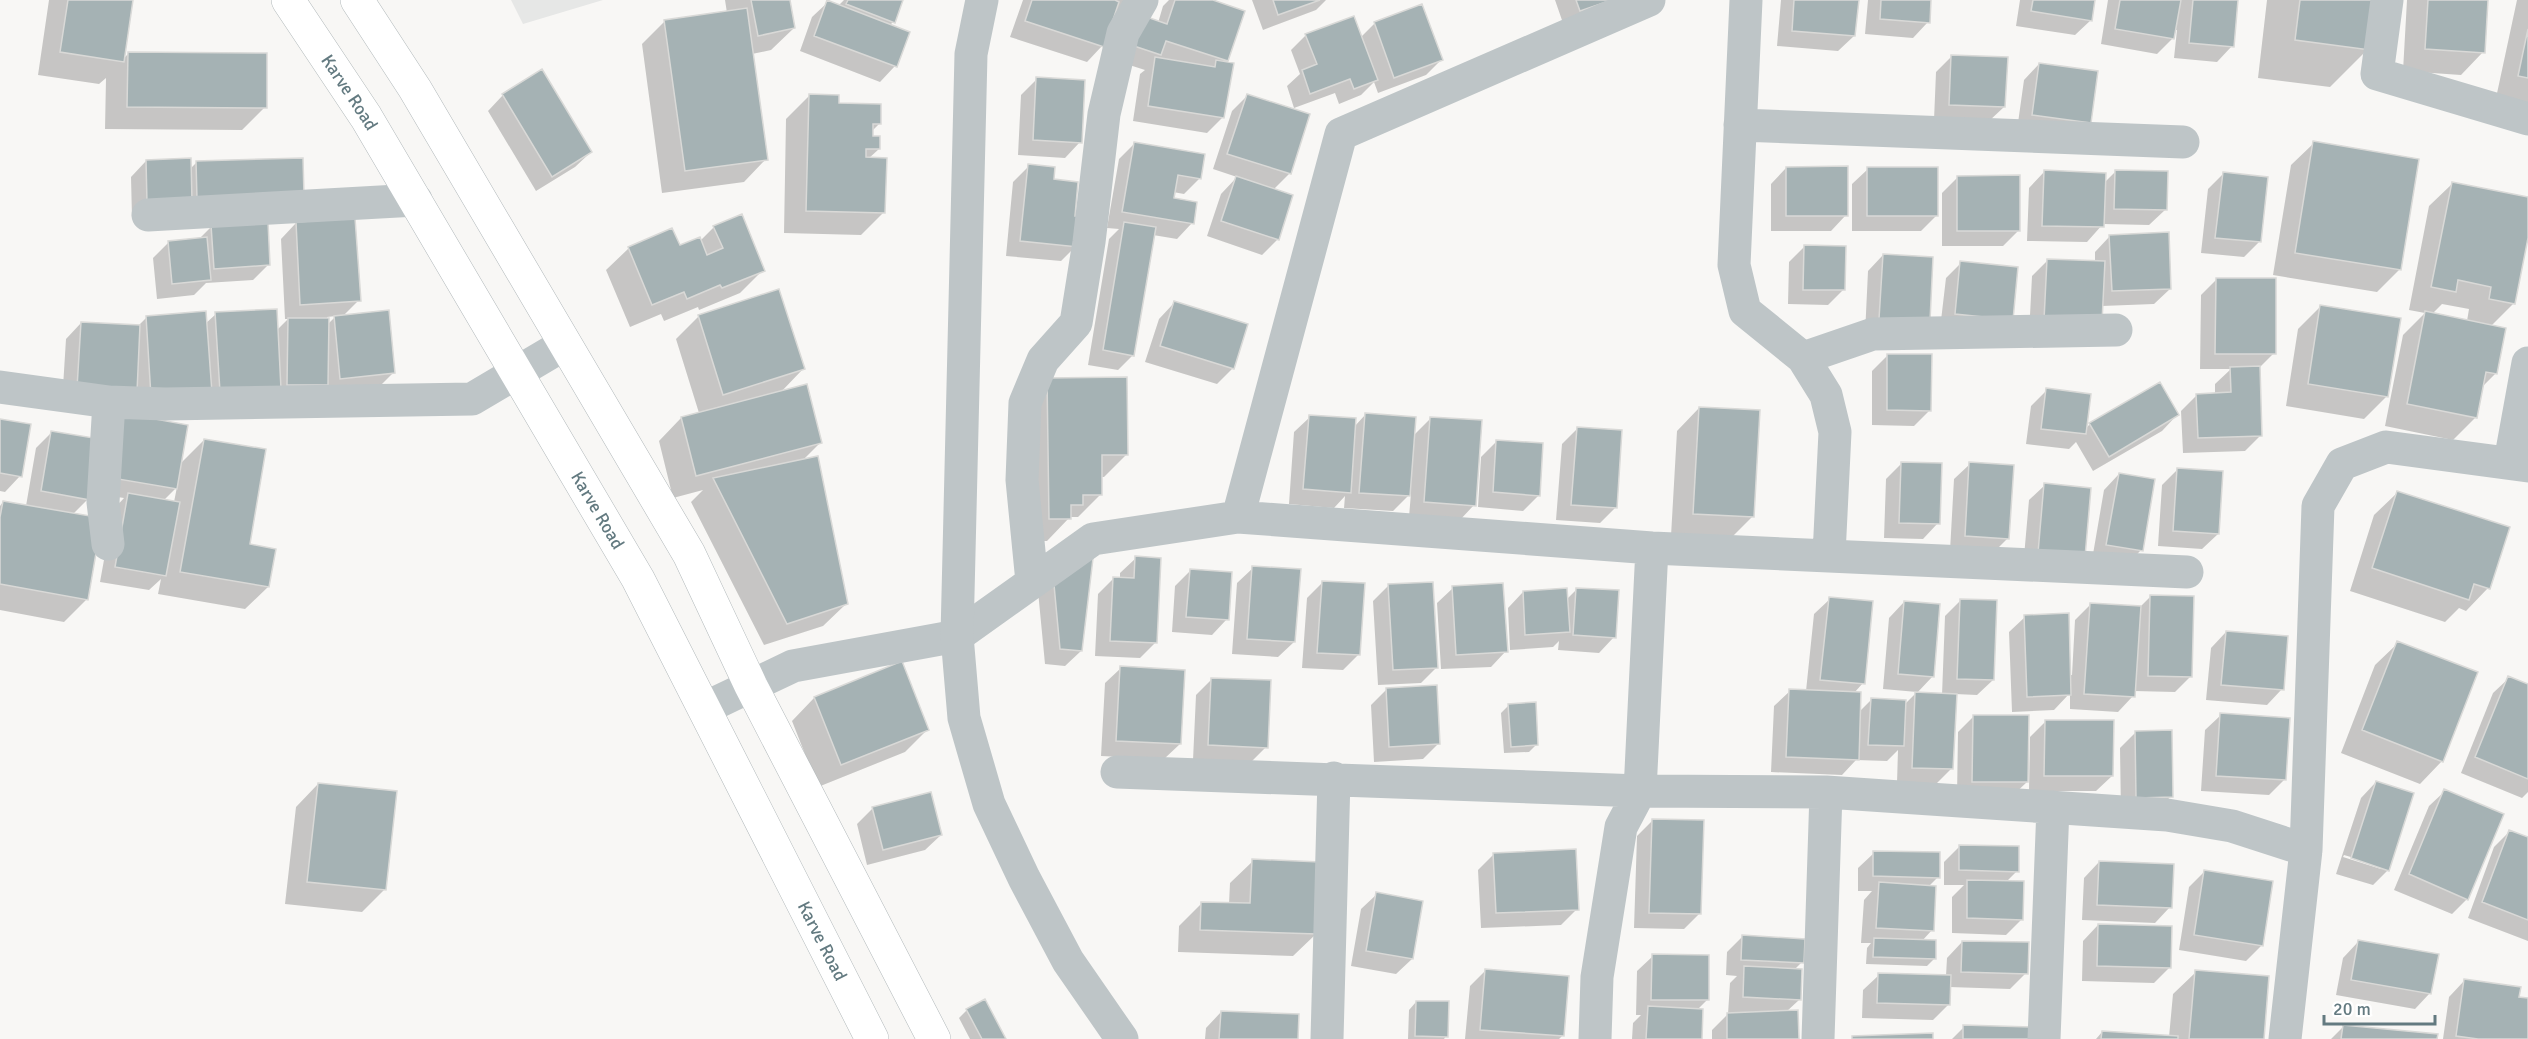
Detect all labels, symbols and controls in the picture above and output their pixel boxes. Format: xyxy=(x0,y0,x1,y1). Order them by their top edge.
street label: Karve Road xyxy=(316,50,382,134)
street label: Karve Road xyxy=(566,467,629,553)
street label: Karve Road xyxy=(793,898,852,985)
scale bar xyxy=(2324,988,2435,1026)
text: 20 m xyxy=(2333,998,2371,1020)

